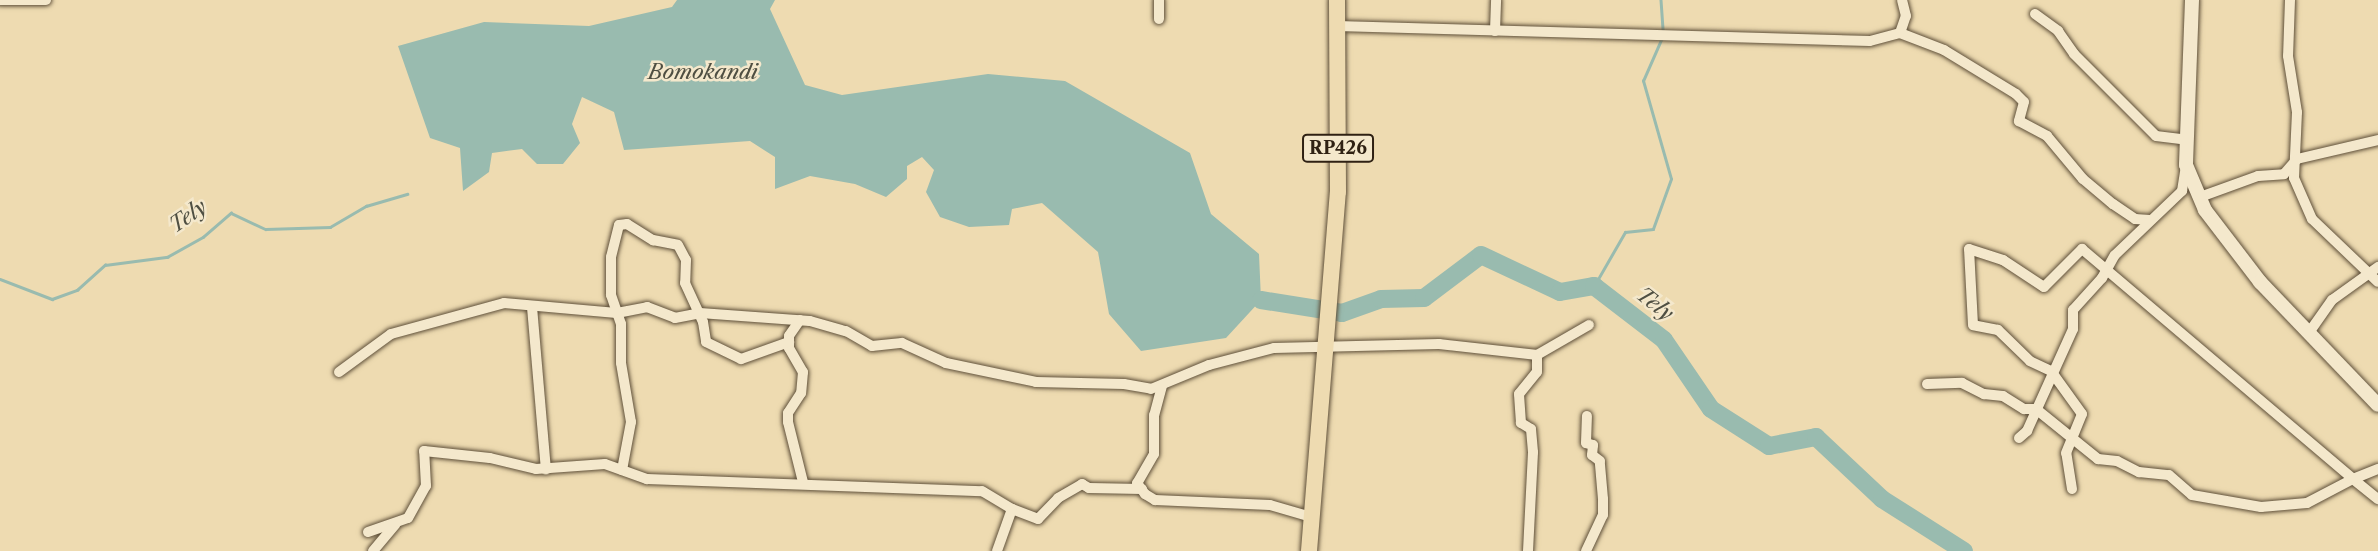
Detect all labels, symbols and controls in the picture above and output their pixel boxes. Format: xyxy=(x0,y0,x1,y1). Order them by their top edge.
water label: Bomokandi xyxy=(648,59,758,85)
road number: RP426 xyxy=(1301,134,1375,162)
water label: Tely xyxy=(164,194,212,238)
water label: Tely xyxy=(1631,282,1679,326)

